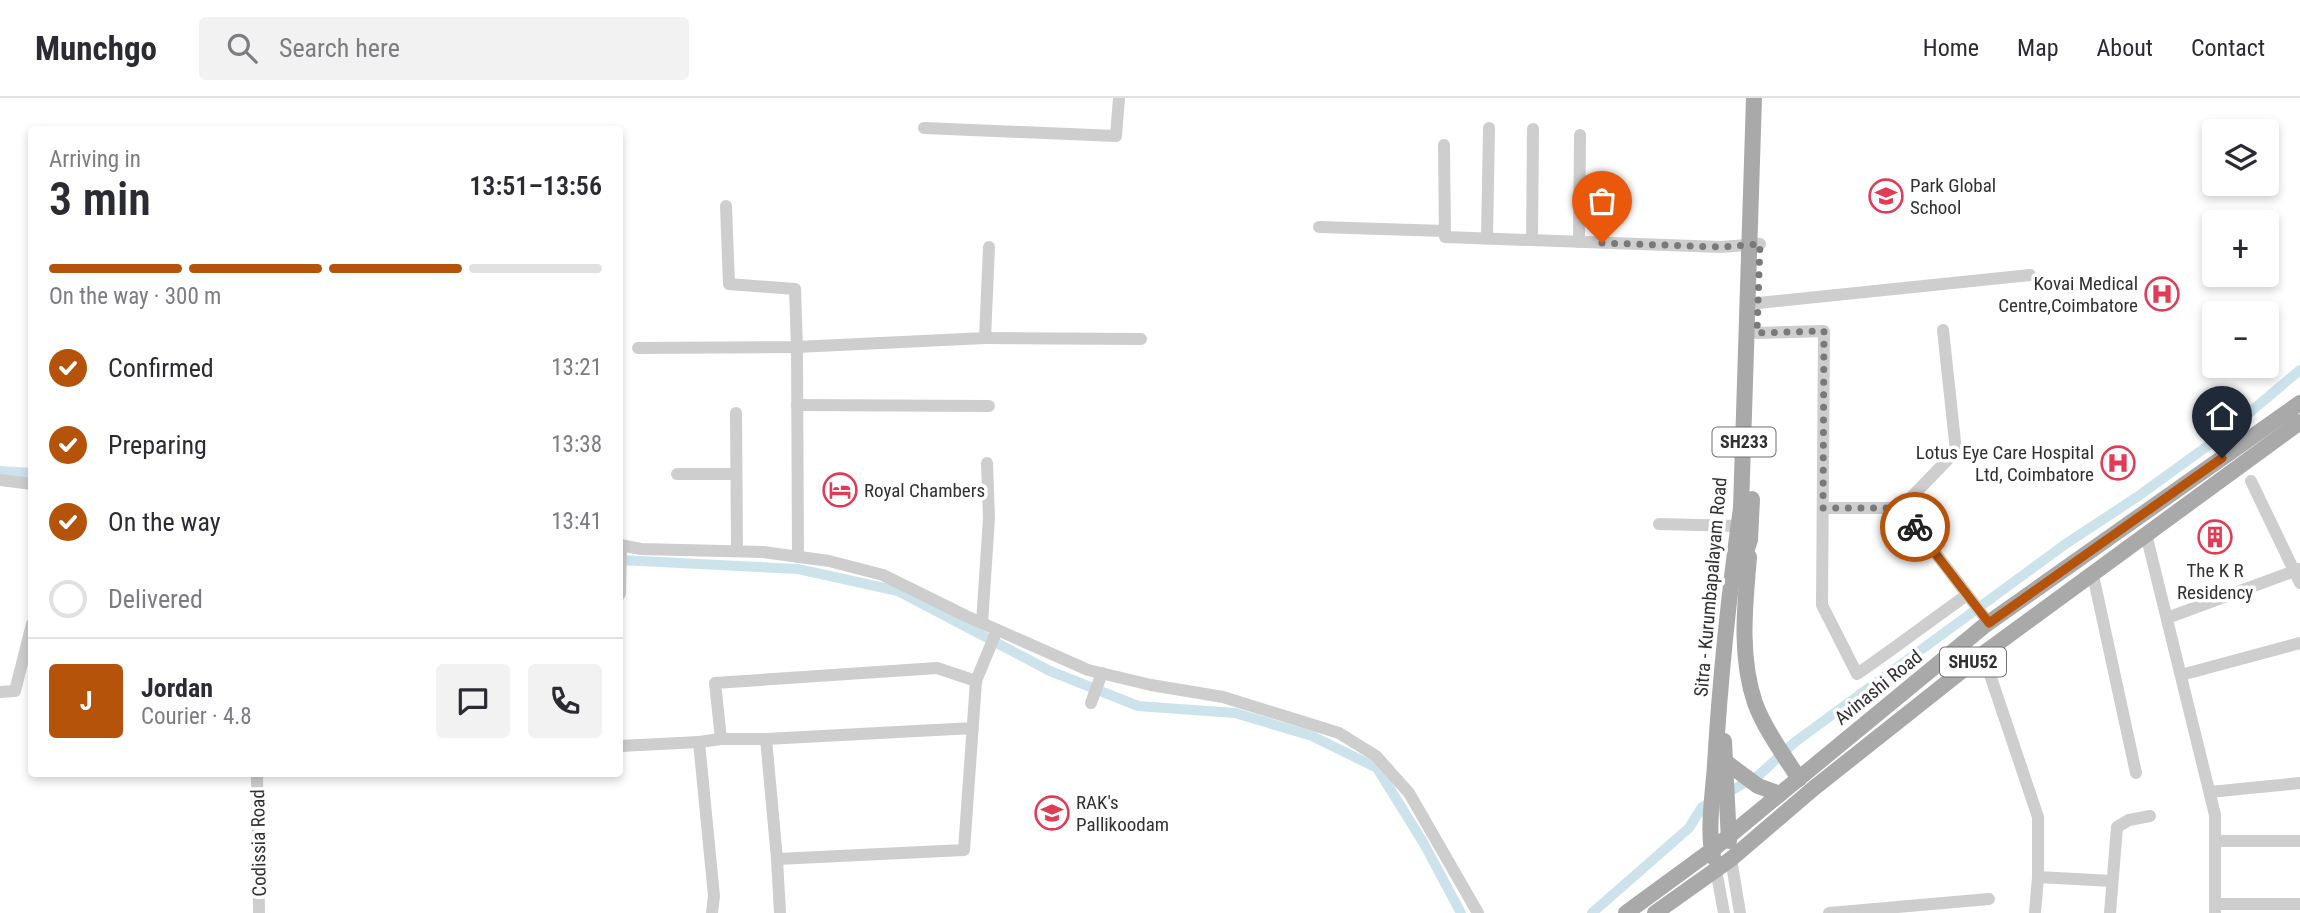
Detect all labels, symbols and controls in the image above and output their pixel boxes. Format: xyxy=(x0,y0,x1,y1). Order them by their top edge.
search box xyxy=(199,17,689,80)
text: Munchgo xyxy=(35,29,157,68)
icon: search xyxy=(223,29,261,67)
text: Search here xyxy=(279,33,400,63)
text: Home xyxy=(1923,34,1979,62)
text: Map xyxy=(2017,34,2059,62)
text: About xyxy=(2097,34,2153,62)
text: Contact xyxy=(2191,34,2265,62)
map controls xyxy=(2202,119,2279,378)
button: layers xyxy=(2202,119,2279,196)
text: Arriving in xyxy=(49,146,141,173)
text: 13:51–13:56 xyxy=(469,171,602,201)
pin xyxy=(1572,171,1632,243)
text: 3 min xyxy=(49,172,151,226)
place label: Park Global School xyxy=(1910,174,1996,219)
school or university icon: Park Global School xyxy=(1867,177,1905,215)
icon: bag xyxy=(1583,182,1621,220)
button: + xyxy=(2202,210,2279,287)
place label: Kovai Medical Centre,Coimbatore xyxy=(1998,272,2138,317)
hospital icon: Kovai Medical Centre,Coimbatore xyxy=(2143,275,2181,313)
text: On the way · 300 m xyxy=(49,283,221,310)
button: − xyxy=(2202,301,2279,378)
icon: check xyxy=(49,349,87,387)
text: Confirmed xyxy=(108,353,214,383)
text: 13:21 xyxy=(551,354,602,381)
pin xyxy=(2192,386,2252,458)
icon: home xyxy=(2203,397,2241,435)
icon: check xyxy=(49,426,87,464)
road number: SH233 xyxy=(1712,428,1776,456)
text: Preparing xyxy=(108,430,207,460)
text: 13:38 xyxy=(551,431,602,458)
place label: Lotus Eye Care Hospital Ltd, Coimbatore xyxy=(1916,441,2094,486)
hospital icon: Lotus Eye Care Hospital Ltd, Coimbatore xyxy=(2099,444,2137,482)
hotel icon: Royal Chambers xyxy=(821,471,859,509)
street label: Sitra - Kurumbapalayam Road xyxy=(1689,476,1732,698)
place label: Royal Chambers xyxy=(864,479,985,502)
courier xyxy=(1880,492,1950,562)
icon: check xyxy=(49,503,87,541)
text: On the way xyxy=(108,507,221,537)
text: 13:41 xyxy=(551,508,602,535)
icon: bike xyxy=(1896,508,1934,546)
building icon: The K R Residency xyxy=(2196,518,2234,556)
place label: The K R Residency xyxy=(2177,559,2253,604)
text: Delivered xyxy=(108,584,203,614)
street label: Avinashi Road xyxy=(1830,645,1927,730)
road number: SHU52 xyxy=(1940,648,2006,676)
button: chat xyxy=(436,664,510,738)
button: phone xyxy=(528,664,602,738)
text: Jordan xyxy=(141,673,213,703)
text: J xyxy=(80,686,92,716)
text: Courier · 4.8 xyxy=(141,703,252,730)
street label: Codissia Road xyxy=(246,789,271,897)
place label: RAK's Pallikoodam xyxy=(1076,791,1169,836)
school or university icon: RAK's Pallikoodam xyxy=(1033,794,1071,832)

